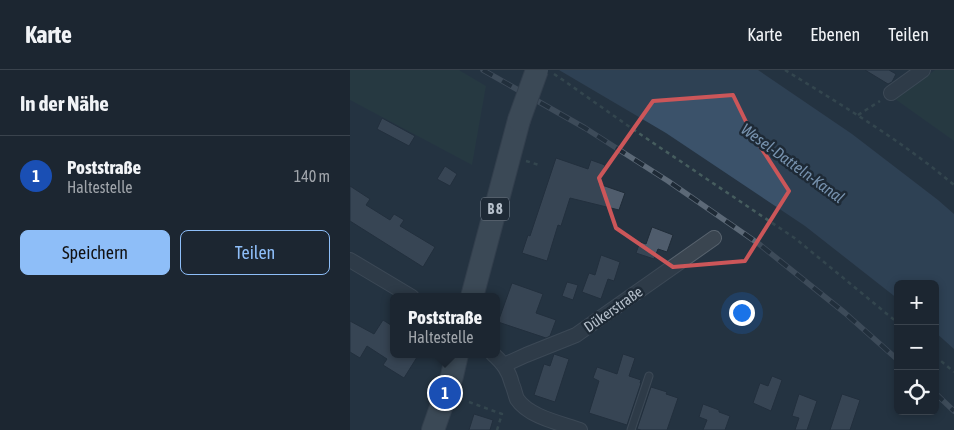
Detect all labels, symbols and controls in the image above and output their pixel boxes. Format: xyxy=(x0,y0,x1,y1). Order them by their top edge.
text: Karte xyxy=(25,21,72,48)
text: Karte xyxy=(747,24,782,45)
text: Ebenen xyxy=(810,24,860,45)
text: Teilen xyxy=(888,24,929,45)
text: In der Nähe xyxy=(20,91,109,115)
water label: Wesel-Datteln-Kanal xyxy=(738,120,848,206)
text: Poststraße xyxy=(67,156,141,178)
text: 1 xyxy=(32,167,40,185)
text: 140 m xyxy=(294,167,330,185)
text: Haltestelle xyxy=(67,178,133,196)
road number: B 8 xyxy=(481,198,509,220)
button: Speichern xyxy=(20,230,170,275)
button: Teilen xyxy=(180,230,330,275)
map controls xyxy=(894,280,939,415)
button: + xyxy=(894,280,939,325)
street label: Dükerstraße xyxy=(580,282,646,335)
popup xyxy=(390,293,500,358)
your location xyxy=(729,300,755,326)
text: Poststraße xyxy=(408,306,482,328)
button: − xyxy=(894,325,939,370)
text: Haltestelle xyxy=(408,328,474,346)
button: locate xyxy=(894,370,939,415)
pin: 1 xyxy=(429,374,461,412)

